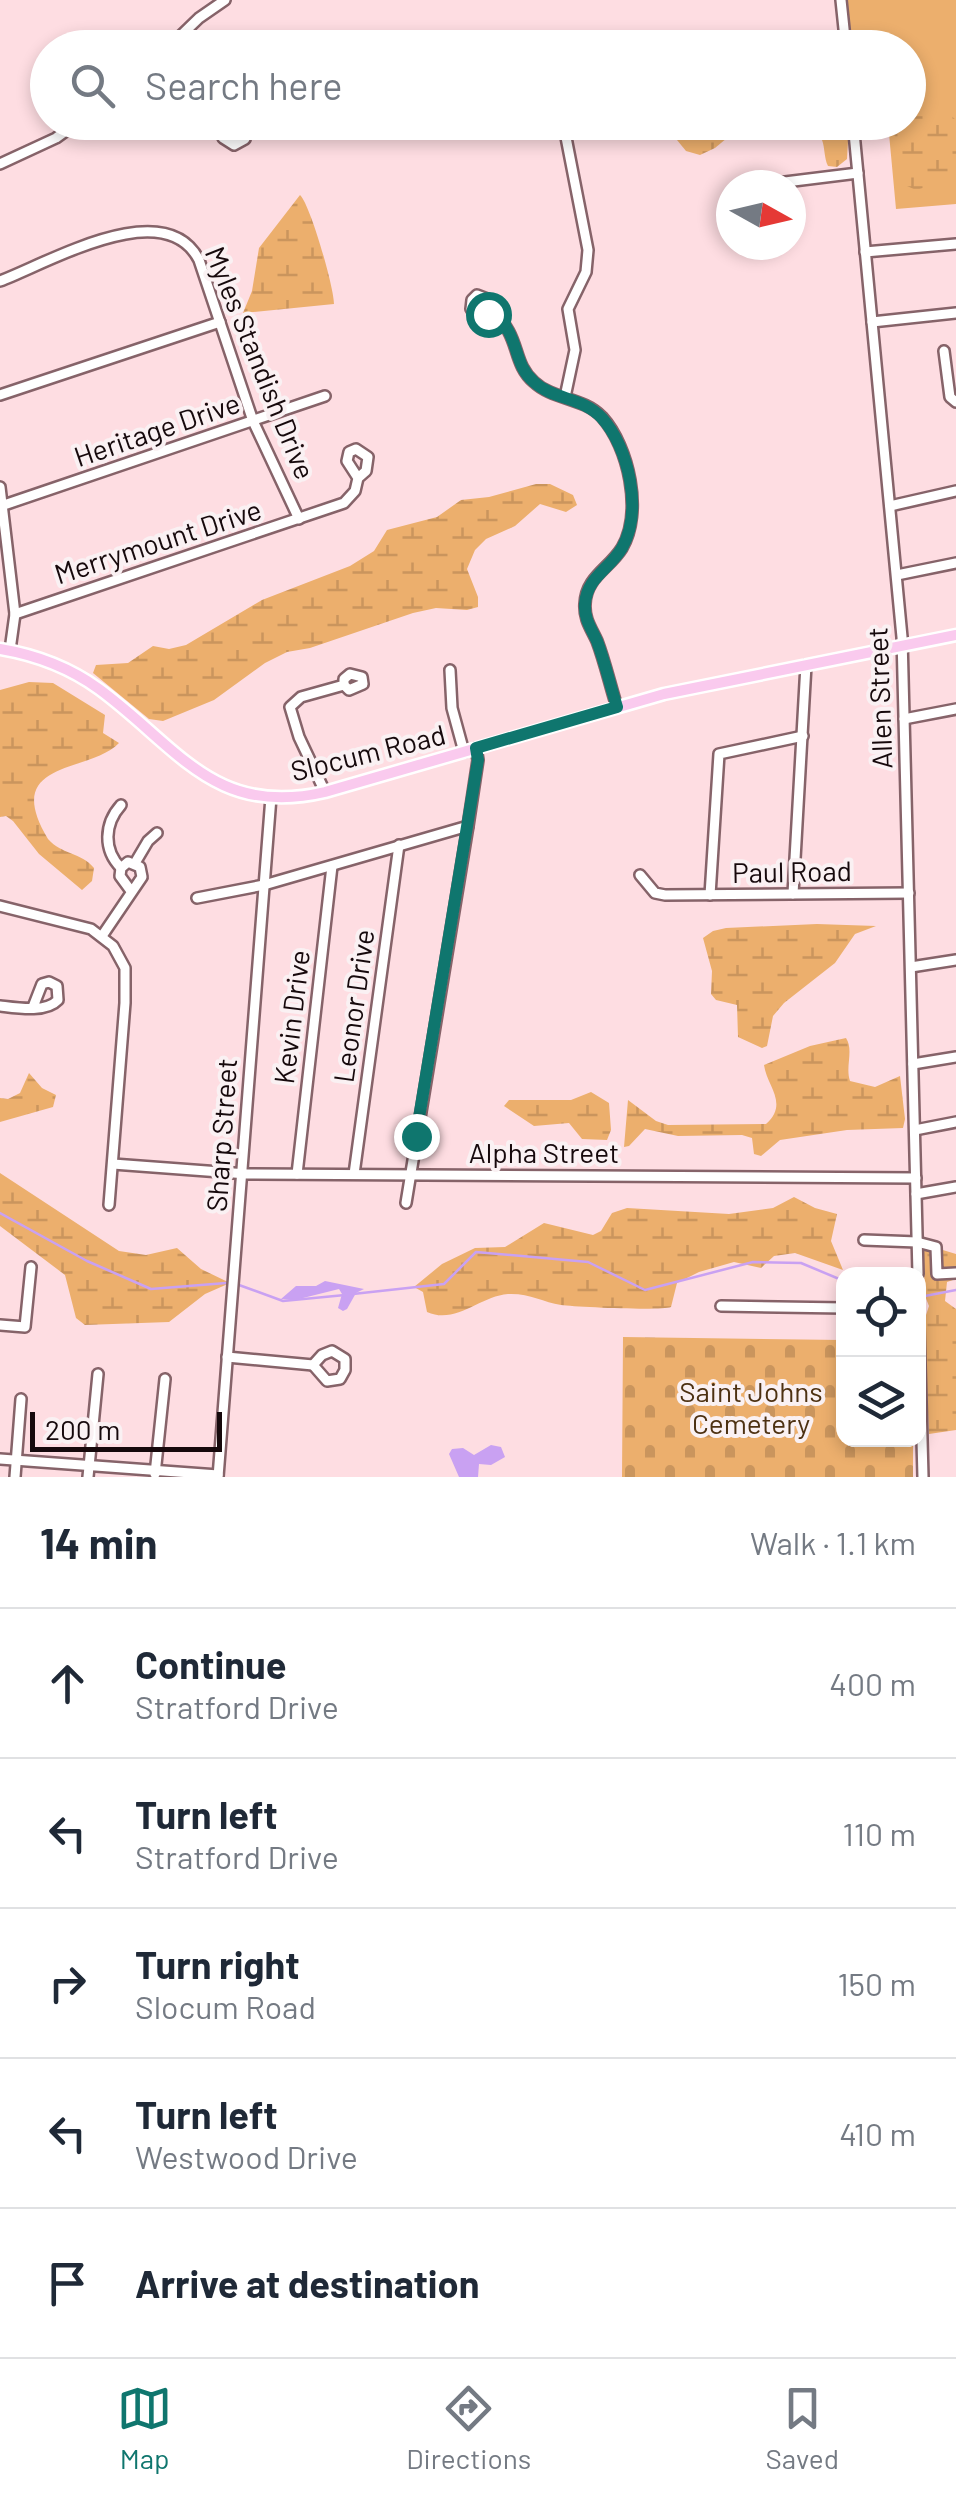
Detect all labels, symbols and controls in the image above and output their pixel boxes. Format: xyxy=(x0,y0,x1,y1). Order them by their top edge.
search box xyxy=(30,30,926,140)
icon: search xyxy=(65,58,120,113)
text: Search here xyxy=(145,62,343,108)
north arrow xyxy=(716,170,806,260)
street label: Myles Standish Drive xyxy=(199,241,323,484)
route start xyxy=(466,292,512,338)
street label: Heritage Drive xyxy=(69,385,244,473)
street label: Merrymount Drive xyxy=(50,492,265,591)
street label: Allen Street xyxy=(860,627,898,770)
street label: Slocum Road xyxy=(287,716,449,788)
street label: Paul Road xyxy=(732,853,852,889)
street label: Leonor Drive xyxy=(325,927,381,1085)
street label: Kevin Drive xyxy=(266,948,316,1086)
street label: Sharp Street xyxy=(199,1057,243,1213)
route end xyxy=(394,1114,440,1160)
street label: Alpha Street xyxy=(469,1135,619,1169)
map controls xyxy=(836,1267,926,1447)
button: locate xyxy=(836,1267,926,1357)
button: layers xyxy=(836,1357,926,1447)
park label: Saint Johns Cemetery xyxy=(679,1374,823,1440)
scale bar xyxy=(30,1407,222,1452)
text: 200 m xyxy=(45,1412,120,1446)
text: 14 min xyxy=(40,1517,157,1567)
text: Walk · 1.1 km xyxy=(750,1523,916,1561)
text: Continue xyxy=(135,1641,286,1687)
icon: ahead xyxy=(40,1656,95,1711)
text: 400 m xyxy=(829,1664,916,1702)
text: Stratford Drive xyxy=(135,1687,339,1725)
text: Turn left xyxy=(135,1791,278,1837)
icon: left xyxy=(40,1806,95,1861)
text: 110 m xyxy=(843,1814,916,1852)
text: Stratford Drive xyxy=(135,1837,339,1875)
text: Turn right xyxy=(135,1941,300,1987)
icon: right xyxy=(40,1956,95,2011)
text: 150 m xyxy=(837,1964,916,2002)
text: Slocum Road xyxy=(135,1987,316,2025)
text: Turn left xyxy=(135,2091,278,2137)
icon: left xyxy=(40,2106,95,2161)
text: 410 m xyxy=(839,2114,916,2152)
text: Westwood Drive xyxy=(135,2137,358,2175)
icon: arrive xyxy=(40,2256,95,2311)
text: Arrive at destination xyxy=(135,2260,480,2306)
tab: Map xyxy=(117,2381,172,2475)
tab: Directions xyxy=(406,2381,531,2475)
tab: Saved xyxy=(765,2381,839,2475)

